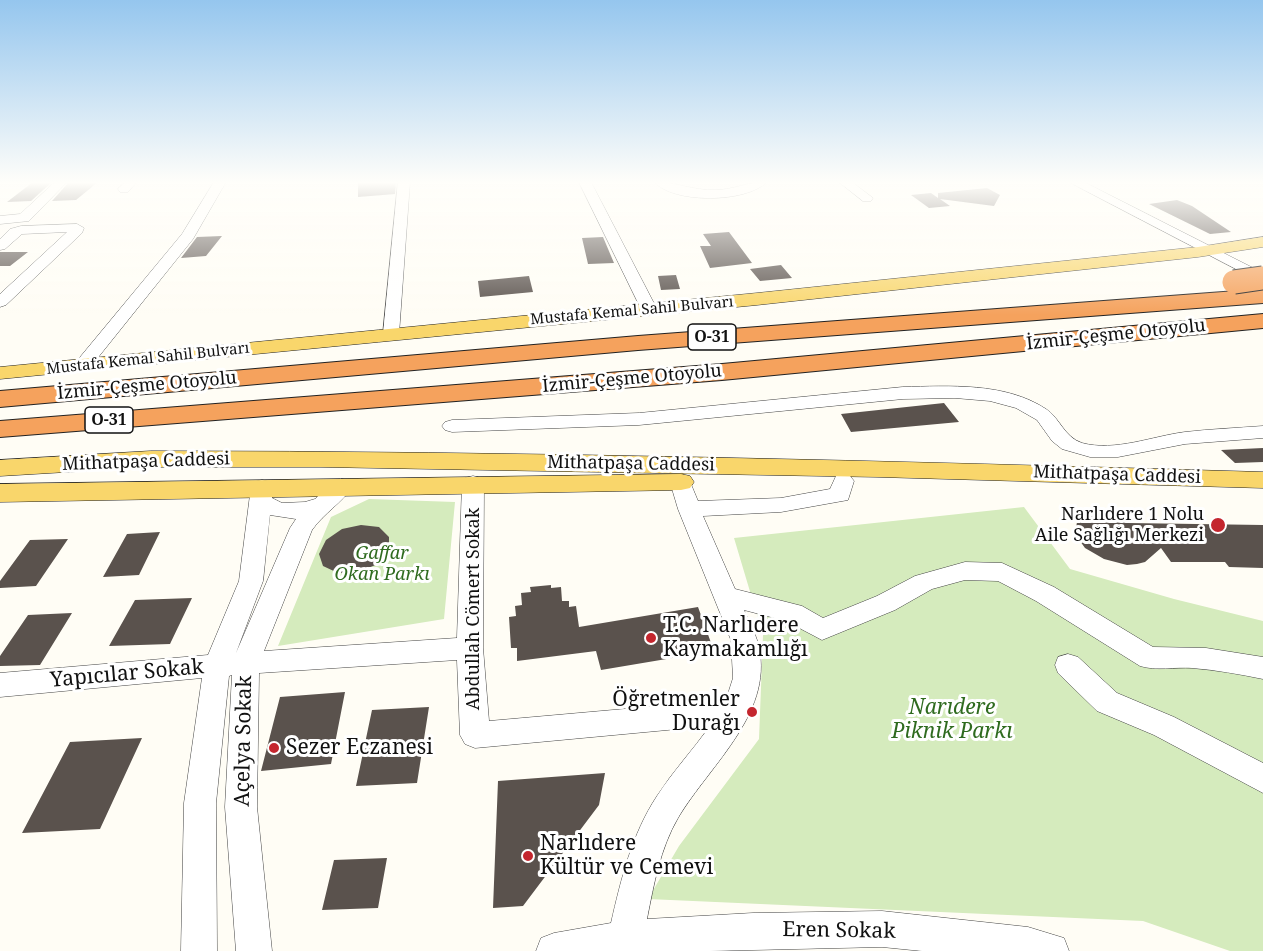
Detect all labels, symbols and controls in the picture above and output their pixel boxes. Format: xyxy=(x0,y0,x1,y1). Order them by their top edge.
street label: Mustafa Kemal Sahil Bulvarı xyxy=(530,293,734,329)
street label: İzmir-Çeşme Otoyolu xyxy=(1025,315,1207,355)
road number: O-31 xyxy=(688,324,736,350)
street label: Mustafa Kemal Sahil Bulvarı xyxy=(46,339,250,379)
street label: İzmir-Çeşme Otoyolu xyxy=(541,360,723,398)
street label: İzmir-Çeşme Otoyolu xyxy=(56,367,238,405)
road number: O-31 xyxy=(85,407,133,433)
street label: Mithatpaşa Caddesi xyxy=(62,448,230,476)
street label: Mithatpaşa Caddesi xyxy=(547,452,715,476)
street label: Mithatpaşa Caddesi xyxy=(1033,461,1201,489)
place label: Narlıdere 1 Nolu Aile Sağlığı Merkezi xyxy=(1035,504,1204,546)
street label: Abdullah Cömert Sokak xyxy=(463,508,485,710)
marker: Narlıdere 1 Nolu Aile Sağlığı Merkezi xyxy=(1209,516,1227,534)
park label: Gaffar Okan Parkı xyxy=(334,543,430,586)
place label: T.C. Narlıdere Kaymakamlığı xyxy=(663,613,808,663)
marker: T.C. Narlıdere Kaymakamlığı xyxy=(644,631,658,645)
street label: Yapıcılar Sokak xyxy=(49,655,205,693)
street label: Açelya Sokak xyxy=(230,675,258,807)
place label: Öğretmenler Durağı xyxy=(612,687,740,737)
park label: Narıdere Piknik Parkı xyxy=(891,695,1013,745)
marker: Öğretmenler Durağı xyxy=(745,705,759,719)
place label: Sezer Eczanesi xyxy=(286,735,433,761)
marker: Sezer Eczanesi xyxy=(267,741,281,755)
place label: Narlıdere Kültür ve Cemevi xyxy=(540,831,713,881)
marker: Narlıdere Kültür ve Cemevi xyxy=(521,849,535,863)
street label: Eren Sokak xyxy=(782,917,896,945)

